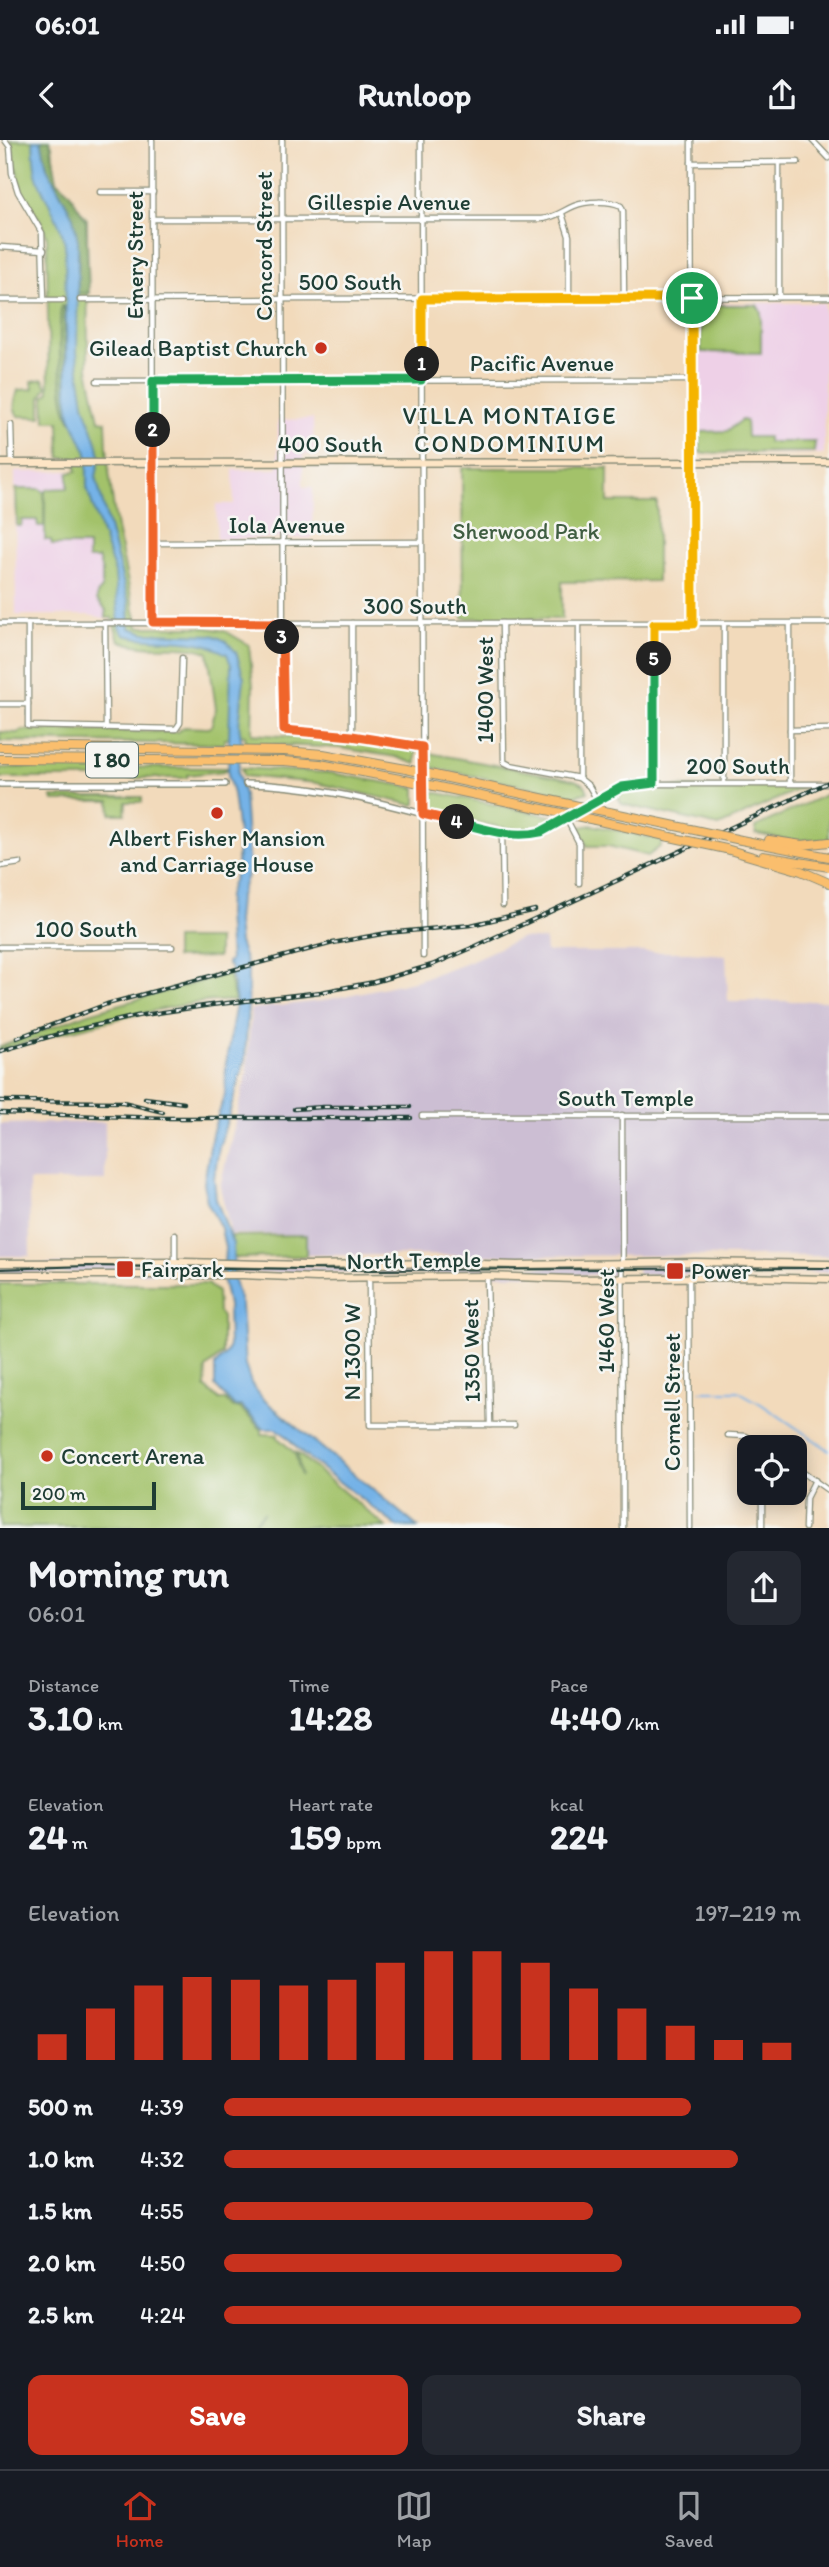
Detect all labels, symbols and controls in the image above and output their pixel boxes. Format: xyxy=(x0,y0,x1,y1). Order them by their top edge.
text: 06:01 xyxy=(35,9,99,41)
icon: back xyxy=(28,76,66,114)
text: Runloop xyxy=(358,76,471,114)
icon: share xyxy=(763,76,801,114)
street label: Concord Street xyxy=(250,171,278,321)
street label: Gillespie Avenue xyxy=(307,188,471,216)
street label: Emery Street xyxy=(121,190,149,319)
street label: 500 South xyxy=(298,268,402,296)
pin xyxy=(662,268,722,328)
icon: arrive xyxy=(673,279,711,317)
place label: Gilead Baptist Church xyxy=(89,334,308,362)
marker: Gilead Baptist Church xyxy=(313,340,329,356)
pin: 1 xyxy=(404,346,440,382)
street label: Pacific Avenue xyxy=(470,349,614,377)
text: 1 xyxy=(417,352,426,375)
district label: VILLA MONTAIGE CONDOMINIUM xyxy=(403,401,617,458)
pin: 2 xyxy=(136,412,170,448)
text: 2 xyxy=(148,418,158,441)
street label: 400 South xyxy=(278,430,383,458)
street label: Iola Avenue xyxy=(229,511,345,539)
park label: Sherwood Park xyxy=(453,517,599,545)
street label: 300 South xyxy=(363,592,467,620)
pin: 3 xyxy=(264,620,300,654)
text: 3 xyxy=(276,625,287,648)
street label: 1400 West xyxy=(471,636,499,743)
pin: 5 xyxy=(636,642,672,676)
text: 5 xyxy=(649,647,658,670)
road number: I 80 xyxy=(86,742,138,778)
street label: 200 South xyxy=(686,752,790,780)
pin: 4 xyxy=(440,804,475,840)
marker: Albert Fisher Mansion and Carriage House xyxy=(209,805,225,821)
text: 4 xyxy=(451,810,462,833)
place label: Albert Fisher Mansion and Carriage House xyxy=(109,824,325,878)
street label: 100 South xyxy=(35,915,137,943)
street label: South Temple xyxy=(558,1084,694,1112)
street label: North Temple xyxy=(346,1245,482,1275)
place label: Fairpark xyxy=(141,1255,223,1283)
place label: Power xyxy=(691,1257,751,1285)
marker: Fairpark xyxy=(115,1259,135,1279)
marker: Power xyxy=(665,1261,685,1281)
street label: 1460 West xyxy=(592,1268,620,1373)
street label: 1350 West xyxy=(456,1299,486,1403)
street label: N 1300 W xyxy=(338,1303,366,1401)
street label: Cornell Street xyxy=(658,1333,686,1471)
map controls xyxy=(737,1435,807,1505)
button: locate xyxy=(737,1435,807,1505)
place label: Concert Arena xyxy=(61,1442,204,1470)
marker: Concert Arena xyxy=(39,1448,55,1464)
scale bar xyxy=(21,1478,156,1510)
text: 200 m xyxy=(32,1482,86,1505)
text: Morning run xyxy=(28,1551,229,1597)
button: share xyxy=(727,1551,801,1625)
text: 06:01 xyxy=(28,1600,85,1628)
text: Distance xyxy=(28,1674,99,1697)
text: Time xyxy=(289,1674,330,1697)
text: Pace xyxy=(550,1674,588,1697)
text: 3.10 xyxy=(28,1697,94,1739)
text: 14:28 xyxy=(289,1697,372,1739)
text: 4:40 xyxy=(550,1697,622,1739)
text: km xyxy=(94,1712,123,1735)
text: /km xyxy=(622,1712,660,1735)
text: Elevation xyxy=(28,1793,104,1816)
text: Heart rate xyxy=(289,1793,373,1816)
text: kcal xyxy=(550,1793,584,1816)
text: 24 xyxy=(28,1816,67,1858)
text: 159 xyxy=(289,1816,342,1858)
text: 224 xyxy=(550,1816,608,1858)
text: m xyxy=(67,1831,88,1854)
text: bpm xyxy=(342,1831,381,1854)
text: Elevation xyxy=(28,1899,119,1927)
text: 197–219 m xyxy=(695,1899,801,1927)
text: 500 m xyxy=(28,2093,93,2121)
text: 4:39 xyxy=(140,2093,184,2121)
text: 1.0 km xyxy=(28,2145,94,2173)
text: 4:32 xyxy=(140,2145,184,2173)
text: 1.5 km xyxy=(28,2197,92,2225)
text: 4:55 xyxy=(140,2197,184,2225)
text: 2.0 km xyxy=(28,2249,96,2277)
text: 4:50 xyxy=(140,2249,186,2277)
text: 2.5 km xyxy=(28,2301,93,2329)
text: 4:24 xyxy=(140,2301,185,2329)
button: Save xyxy=(28,2375,408,2455)
button: Share xyxy=(422,2375,801,2455)
tab: Home xyxy=(116,2487,164,2552)
tab: Map xyxy=(395,2487,433,2552)
tab: Saved xyxy=(665,2487,713,2552)

